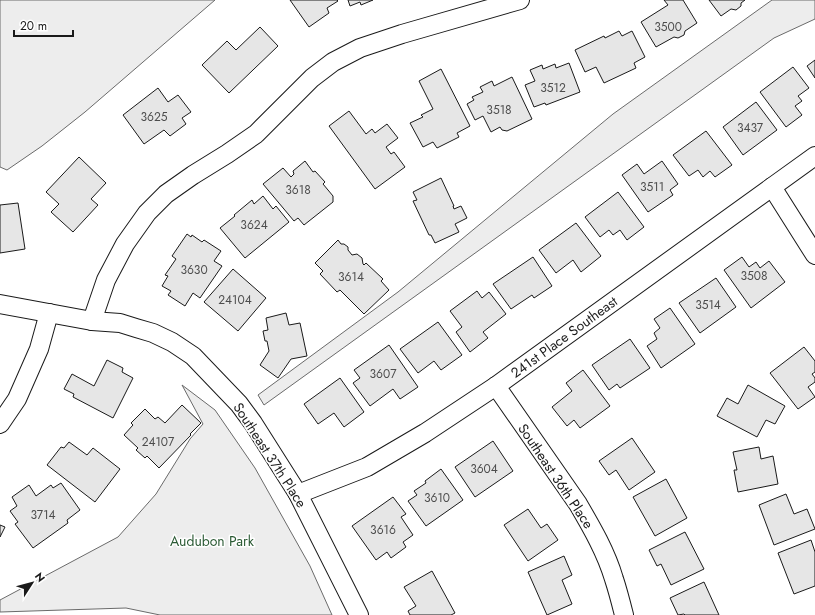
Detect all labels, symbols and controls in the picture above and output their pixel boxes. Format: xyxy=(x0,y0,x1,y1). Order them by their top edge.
scale bar xyxy=(14,12,73,38)
text: 20 m xyxy=(20,17,47,35)
house number: 3500 xyxy=(654,18,682,36)
house number: 3512 xyxy=(540,79,566,97)
house number: 3518 xyxy=(486,101,512,119)
house number: 3625 xyxy=(140,108,168,126)
house number: 3437 xyxy=(737,119,764,137)
house number: 3511 xyxy=(640,178,664,196)
house number: 3618 xyxy=(285,181,311,199)
house number: 3624 xyxy=(240,216,268,234)
house number: 3630 xyxy=(180,261,208,279)
house number: 3508 xyxy=(740,267,768,285)
house number: 3614 xyxy=(338,268,364,286)
house number: 24104 xyxy=(218,291,252,309)
street label: 241st Place Southeast xyxy=(506,291,622,383)
house number: 3514 xyxy=(695,296,721,314)
house number: 3607 xyxy=(370,365,397,383)
street label: Southeast 37th Place xyxy=(228,398,312,512)
street label: Southeast 36th Place xyxy=(513,420,599,532)
house number: 24107 xyxy=(142,433,175,451)
house number: 3604 xyxy=(470,460,498,478)
house number: 3610 xyxy=(424,489,450,507)
house number: 3714 xyxy=(30,506,56,524)
house number: 3616 xyxy=(370,521,396,539)
park label: Audubon Park xyxy=(170,531,255,551)
north arrow xyxy=(12,563,52,603)
text: N xyxy=(31,569,49,585)

